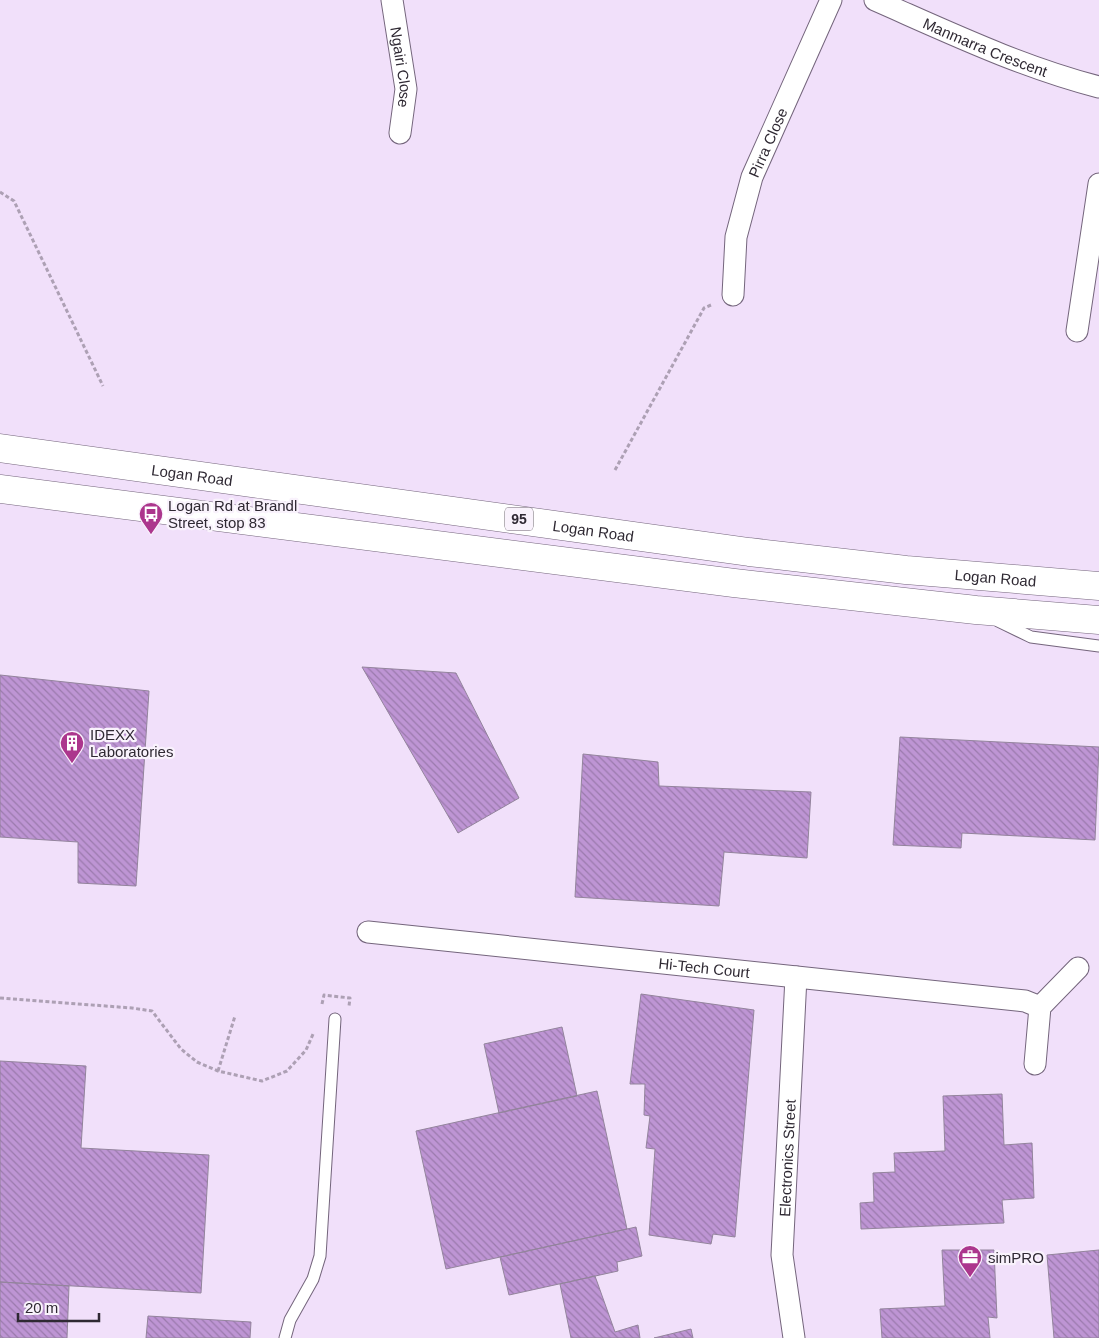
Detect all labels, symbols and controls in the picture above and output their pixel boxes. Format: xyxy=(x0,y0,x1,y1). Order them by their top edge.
street label: Manmarra Crescent xyxy=(921,14,1051,80)
street label: Ngairi Close xyxy=(388,25,415,109)
street label: Pirra Close xyxy=(745,105,790,180)
street label: Logan Road xyxy=(150,461,234,489)
place label: Logan Rd at Brandl Street, stop 83 xyxy=(168,497,297,531)
bus stop icon: Logan Rd at Brandl Street, stop 83 xyxy=(138,501,164,535)
road number: 95 xyxy=(505,508,533,530)
street label: Logan Road xyxy=(552,516,635,544)
street label: Logan Road xyxy=(954,566,1037,589)
place label: IDEXX Laboratories xyxy=(90,726,173,760)
building icon: IDEXX Laboratories xyxy=(59,730,85,764)
street label: Hi-Tech Court xyxy=(658,954,751,981)
street label: Electronics Street xyxy=(775,1098,798,1217)
office icon: simPRO xyxy=(957,1244,983,1278)
place label: simPRO xyxy=(988,1249,1044,1266)
scale bar xyxy=(18,1290,99,1322)
text: 20 m xyxy=(25,1299,58,1316)

